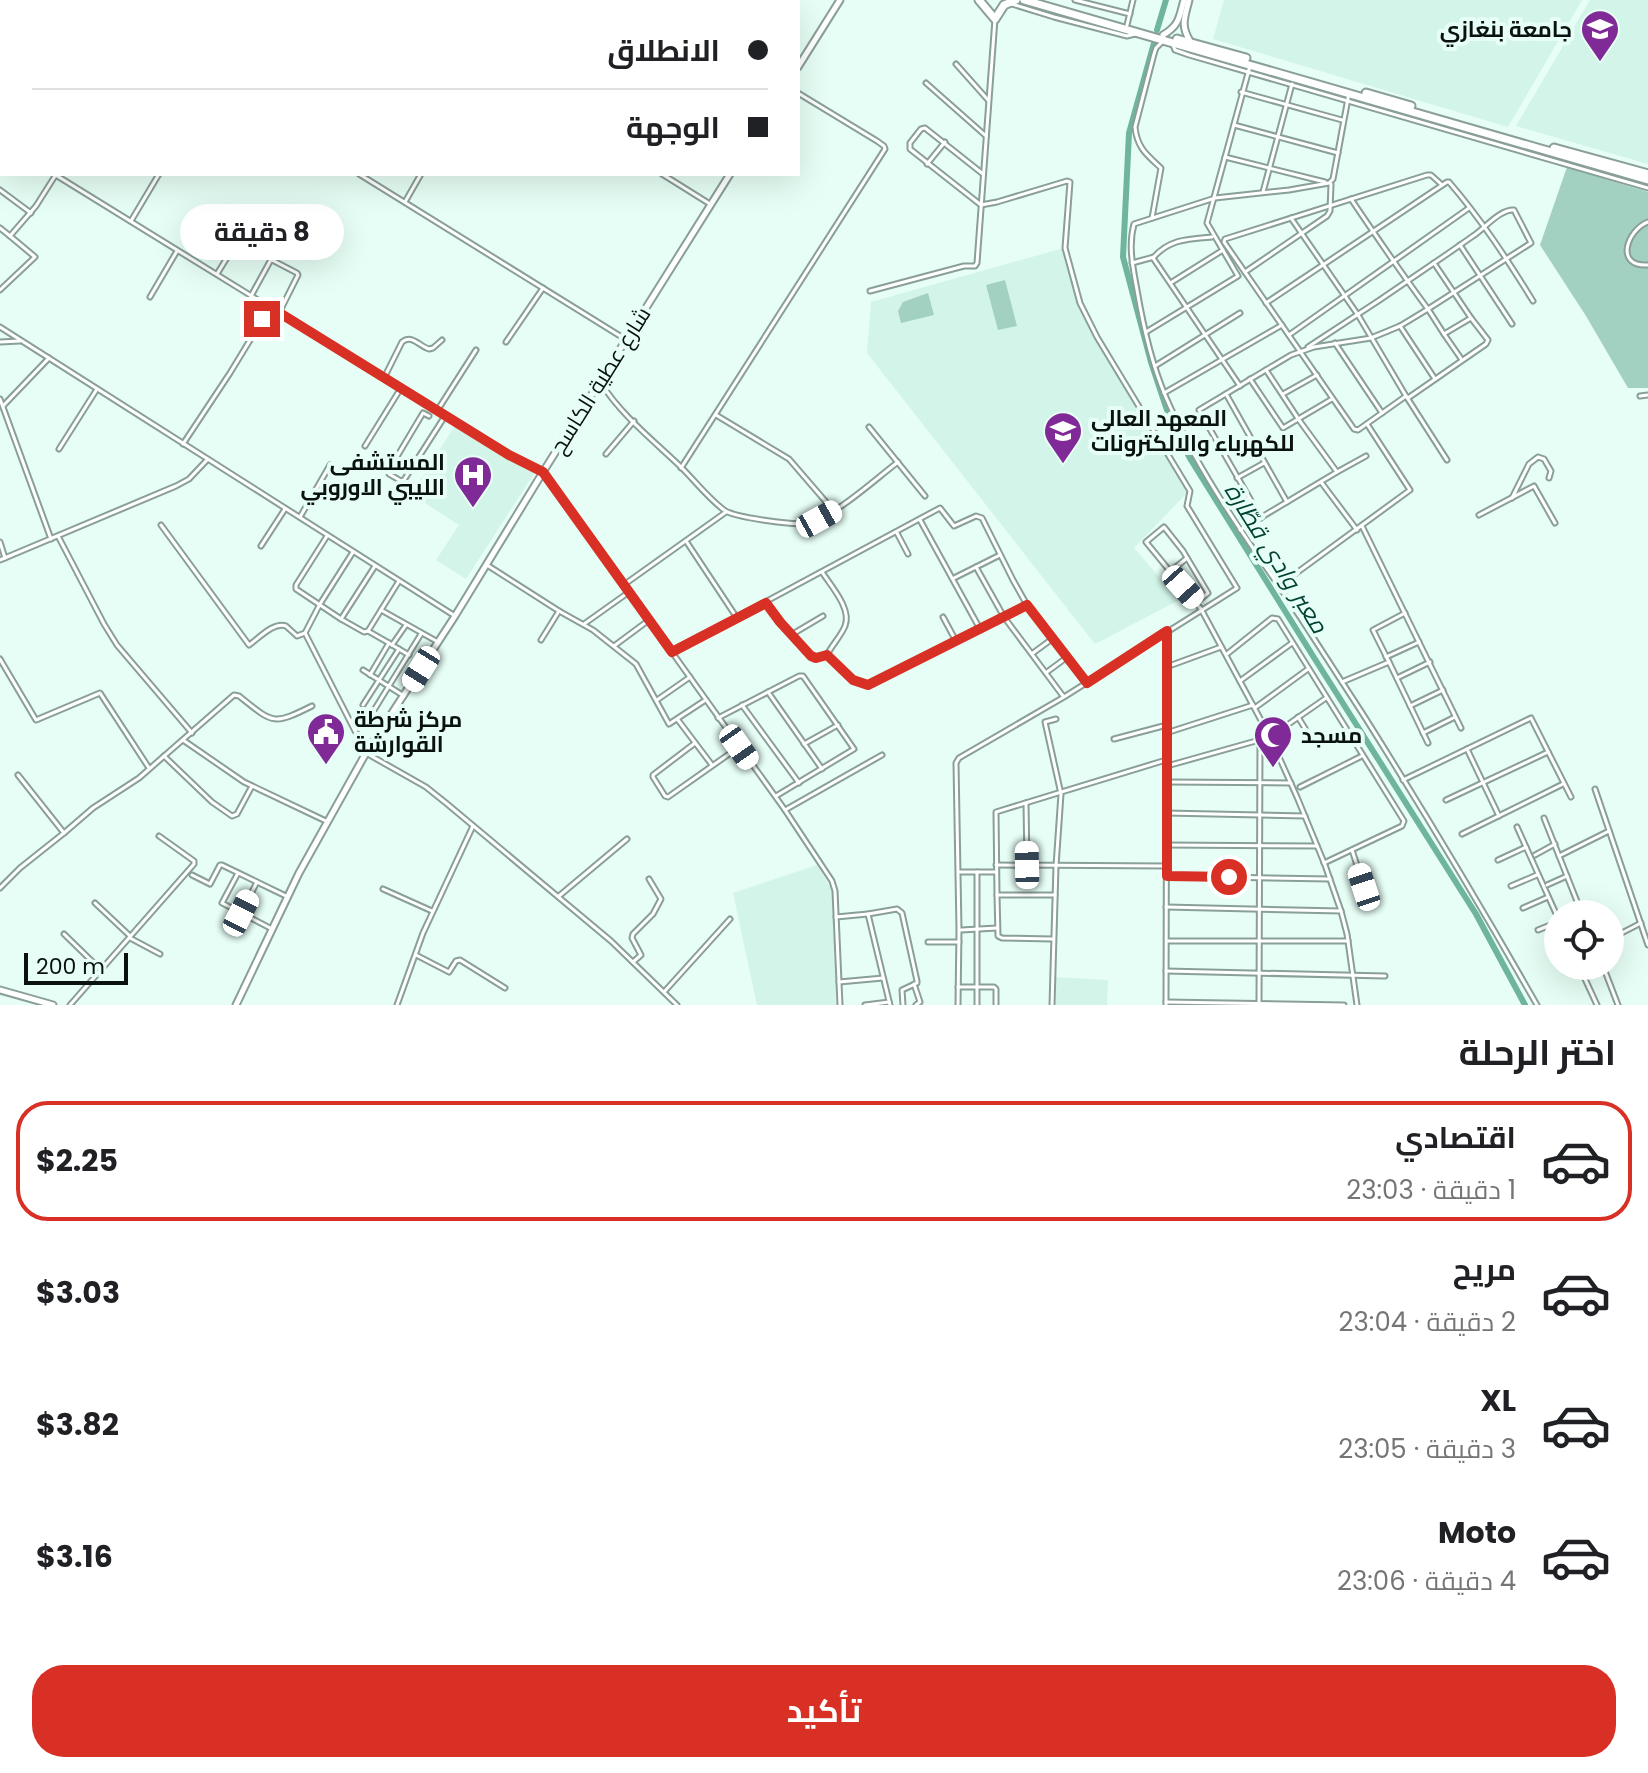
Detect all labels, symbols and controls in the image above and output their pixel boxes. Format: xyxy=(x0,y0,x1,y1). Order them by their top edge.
school or university icon: جامعة بنغازي xyxy=(1579,8,1621,63)
place label: جامعة بنغازي xyxy=(1440,14,1572,47)
text: الانطلاق xyxy=(607,29,720,72)
text: الوجهة xyxy=(626,106,720,149)
callout: 8 دقيقة xyxy=(180,203,344,259)
text: 8 دقيقة xyxy=(214,214,310,250)
route end xyxy=(244,301,280,337)
street label: شارع عطية الكاسح xyxy=(543,301,658,460)
place label: المعهد العالي للكهرباء والالكترونات xyxy=(1091,403,1294,459)
school or university icon: المعهد العالي للكهرباء والالكترونات xyxy=(1042,410,1084,465)
place label: المستشفی الليبي الاوروبي xyxy=(301,447,445,505)
hospital icon: المستشفی الليبي الاوروبي xyxy=(452,454,494,509)
water label: معبر وادي قطّارة xyxy=(1214,476,1336,641)
car xyxy=(792,497,846,541)
car xyxy=(1158,561,1208,613)
car xyxy=(398,642,444,696)
place label: مركز شرطة القوارشة xyxy=(354,704,462,760)
public building icon: مركز شرطة القوارشة xyxy=(305,711,347,766)
mosque icon: مسجد xyxy=(1252,714,1294,769)
car xyxy=(715,720,763,774)
place label: مسجد xyxy=(1301,720,1362,751)
car xyxy=(1015,841,1039,889)
route start xyxy=(1211,859,1247,895)
car xyxy=(1345,860,1383,914)
car xyxy=(219,886,263,940)
map controls xyxy=(1544,900,1624,980)
button: locate xyxy=(1544,900,1624,980)
scale bar xyxy=(24,949,128,985)
text: 200 m xyxy=(36,951,105,982)
text: اختر الرحلة xyxy=(1459,1027,1616,1078)
text: اقتصادي xyxy=(1395,1116,1516,1159)
icon: car xyxy=(1540,1125,1612,1197)
text: $2.25 xyxy=(36,1139,118,1182)
text: 1 دقيقة · 23:03 xyxy=(1346,1172,1516,1208)
text: مريح xyxy=(1453,1248,1516,1291)
icon: car xyxy=(1540,1257,1612,1329)
text: $3.03 xyxy=(36,1271,120,1314)
text: 2 دقيقة · 23:04 xyxy=(1339,1304,1516,1340)
text: XL xyxy=(1480,1379,1516,1422)
icon: car xyxy=(1540,1389,1612,1461)
text: $3.82 xyxy=(36,1403,119,1446)
text: 3 دقيقة · 23:05 xyxy=(1338,1431,1516,1467)
text: Moto xyxy=(1438,1511,1516,1554)
icon: car xyxy=(1540,1521,1612,1593)
text: $3.16 xyxy=(36,1535,113,1578)
text: 4 دقيقة · 23:06 xyxy=(1337,1563,1516,1599)
button: تأكيد xyxy=(32,1665,1616,1757)

